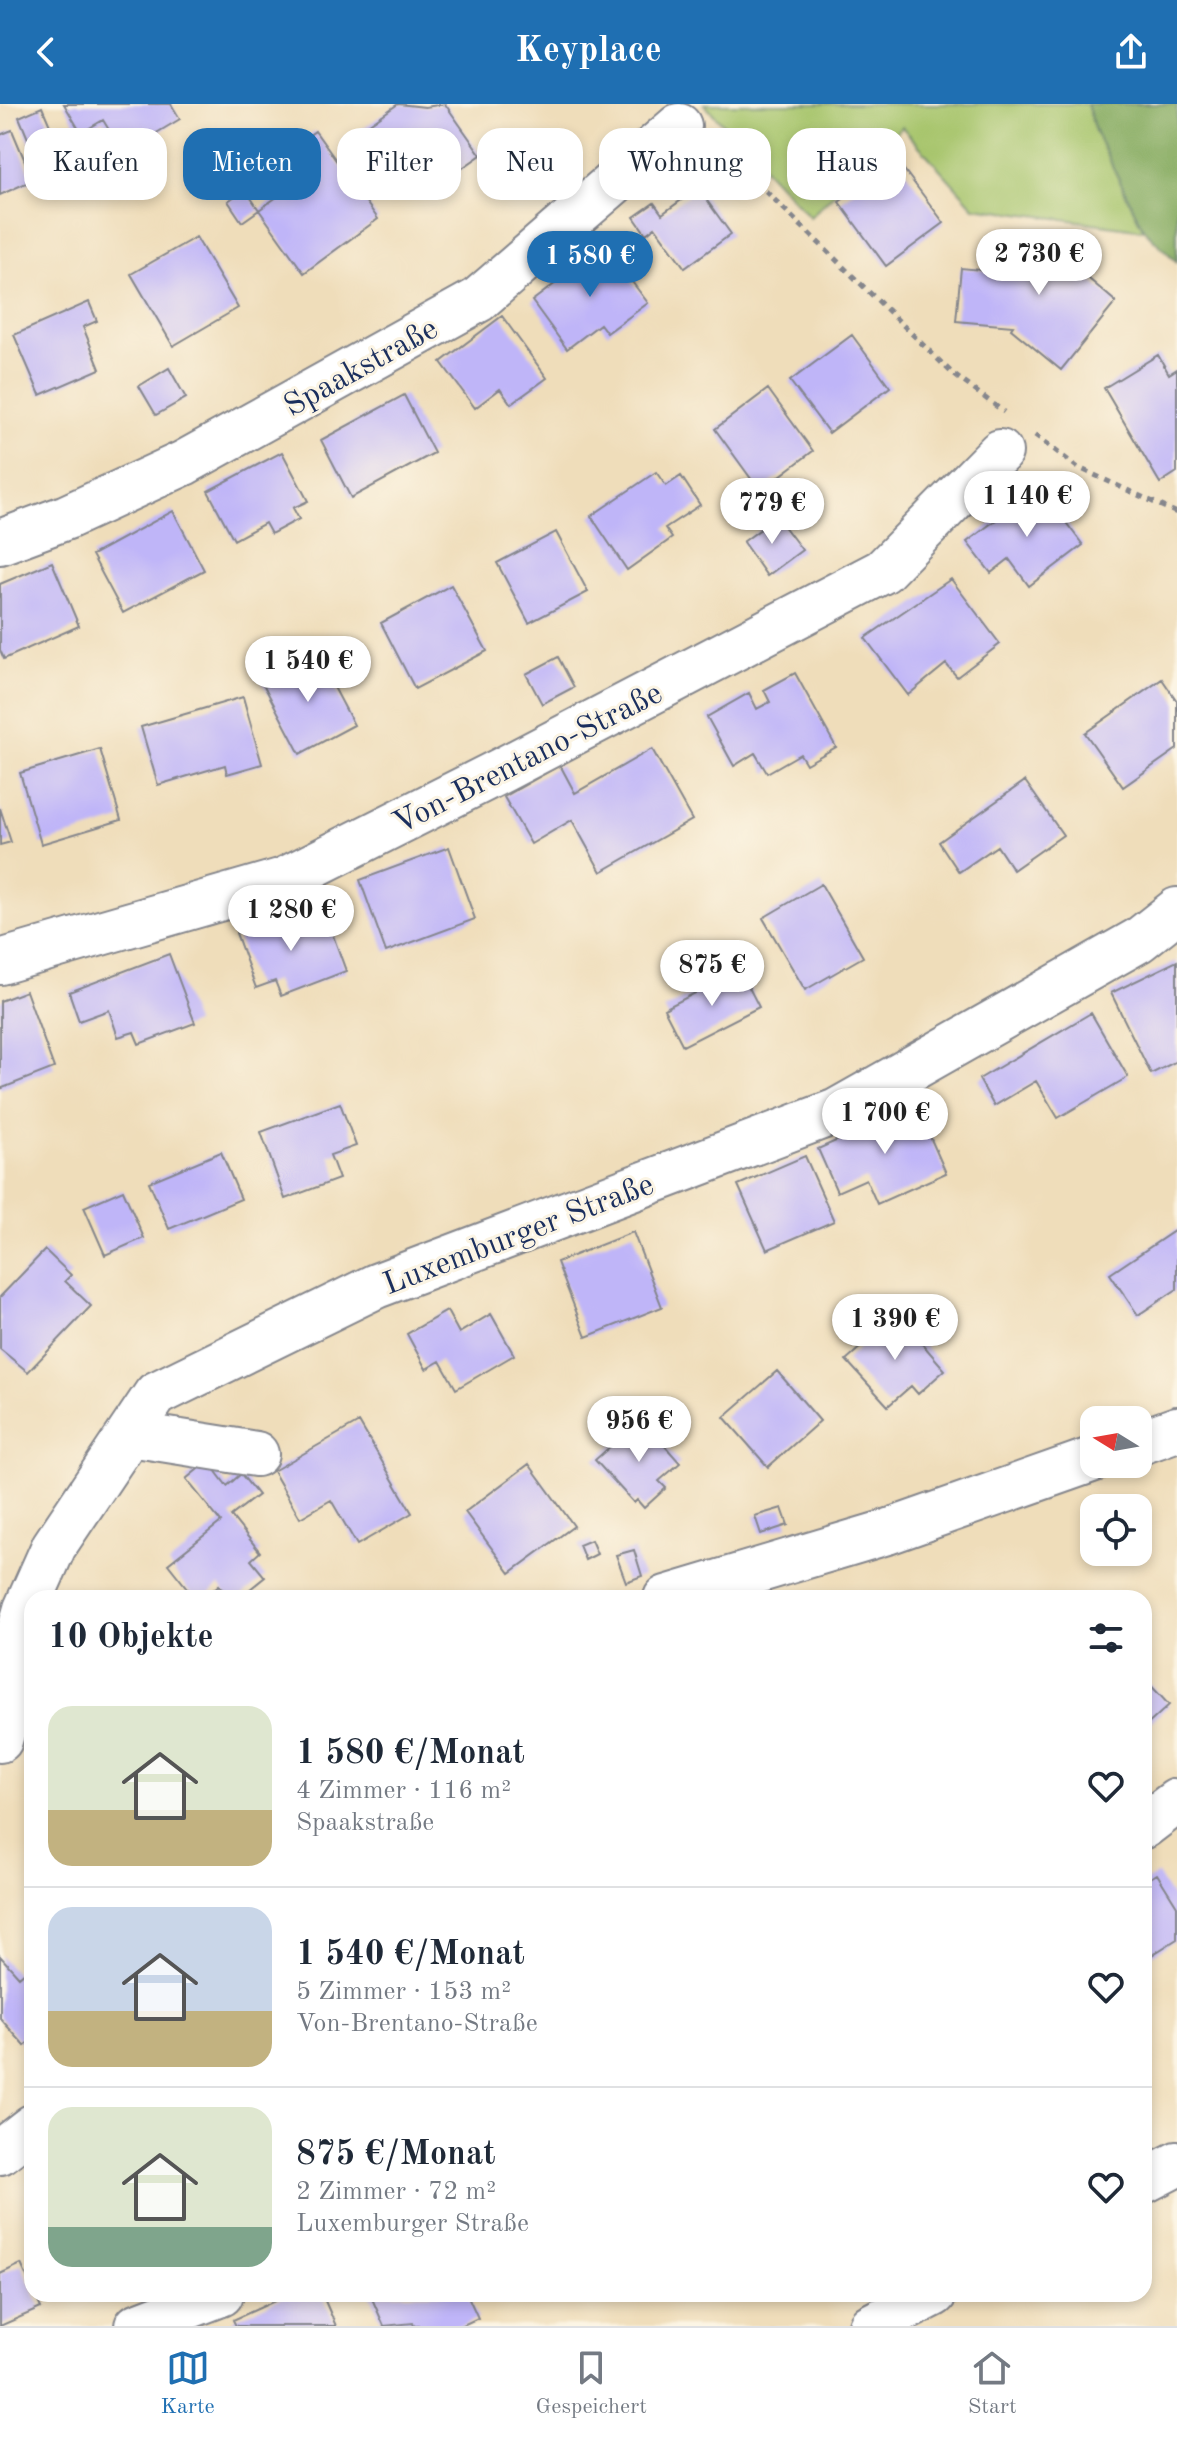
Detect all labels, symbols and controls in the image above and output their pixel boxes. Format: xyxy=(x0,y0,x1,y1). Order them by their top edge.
icon: back xyxy=(24,30,68,74)
icon: share xyxy=(1109,30,1153,74)
text: Keyplace xyxy=(515,34,662,70)
chip: Kaufen xyxy=(24,128,167,200)
chip: Mieten xyxy=(183,128,321,200)
chip: Filter xyxy=(337,128,461,200)
chip: Neu xyxy=(477,128,583,200)
chip: Wohnung xyxy=(599,128,771,200)
chip: Haus xyxy=(787,128,906,200)
pin: 2 730 € xyxy=(965,229,1113,297)
pin: 1 580 € xyxy=(516,231,664,299)
text: 2 730 € xyxy=(994,242,1084,268)
text: 1 580 € xyxy=(545,244,635,270)
street label: Spaakstraße xyxy=(279,313,444,424)
pin: 1 140 € xyxy=(953,471,1101,539)
pin: 779 € xyxy=(716,478,828,546)
text: 1 140 € xyxy=(982,484,1072,510)
text: 779 € xyxy=(738,491,806,517)
pin: 1 540 € xyxy=(234,636,382,704)
text: 1 540 € xyxy=(263,649,353,675)
street label: Von-Brentano-Straße xyxy=(389,678,668,841)
pin: 1 280 € xyxy=(217,885,365,953)
text: 1 280 € xyxy=(246,898,336,924)
pin: 875 € xyxy=(656,940,768,1008)
text: 875 € xyxy=(678,953,746,979)
pin: 1 700 € xyxy=(811,1088,959,1156)
text: 1 700 € xyxy=(840,1101,930,1127)
street label: Luxemburger Straße xyxy=(379,1169,659,1302)
pin: 1 390 € xyxy=(821,1294,969,1362)
text: 1 390 € xyxy=(850,1307,940,1333)
pin: 956 € xyxy=(583,1396,695,1464)
north arrow xyxy=(1080,1406,1152,1478)
map controls xyxy=(1080,1406,1152,1566)
text: 956 € xyxy=(605,1409,673,1435)
button: locate xyxy=(1080,1494,1152,1566)
icon: filters xyxy=(1084,1616,1128,1660)
text: 10 Objekte xyxy=(48,1621,214,1655)
text: 1 580 €/Monat xyxy=(296,1737,525,1771)
icon: home xyxy=(112,1738,208,1834)
icon: heart xyxy=(1084,1764,1128,1808)
text: 4 Zimmer · 116 m² xyxy=(296,1778,511,1804)
text: Spaakstraße xyxy=(296,1810,434,1836)
text: 1 540 €/Monat xyxy=(296,1938,525,1972)
icon: home xyxy=(112,1939,208,2035)
icon: heart xyxy=(1084,1965,1128,2009)
text: 5 Zimmer · 153 m² xyxy=(296,1979,511,2005)
text: Von-Brentano-Straße xyxy=(296,2011,538,2037)
text: 875 €/Monat xyxy=(296,2138,496,2172)
icon: home xyxy=(112,2139,208,2235)
icon: heart xyxy=(1084,2165,1128,2209)
text: 2 Zimmer · 72 m² xyxy=(296,2179,496,2205)
text: Luxemburger Straße xyxy=(296,2211,529,2237)
tab: Karte xyxy=(160,2346,215,2421)
tab: Gespeichert xyxy=(536,2346,647,2421)
tab: Start xyxy=(968,2346,1017,2421)

